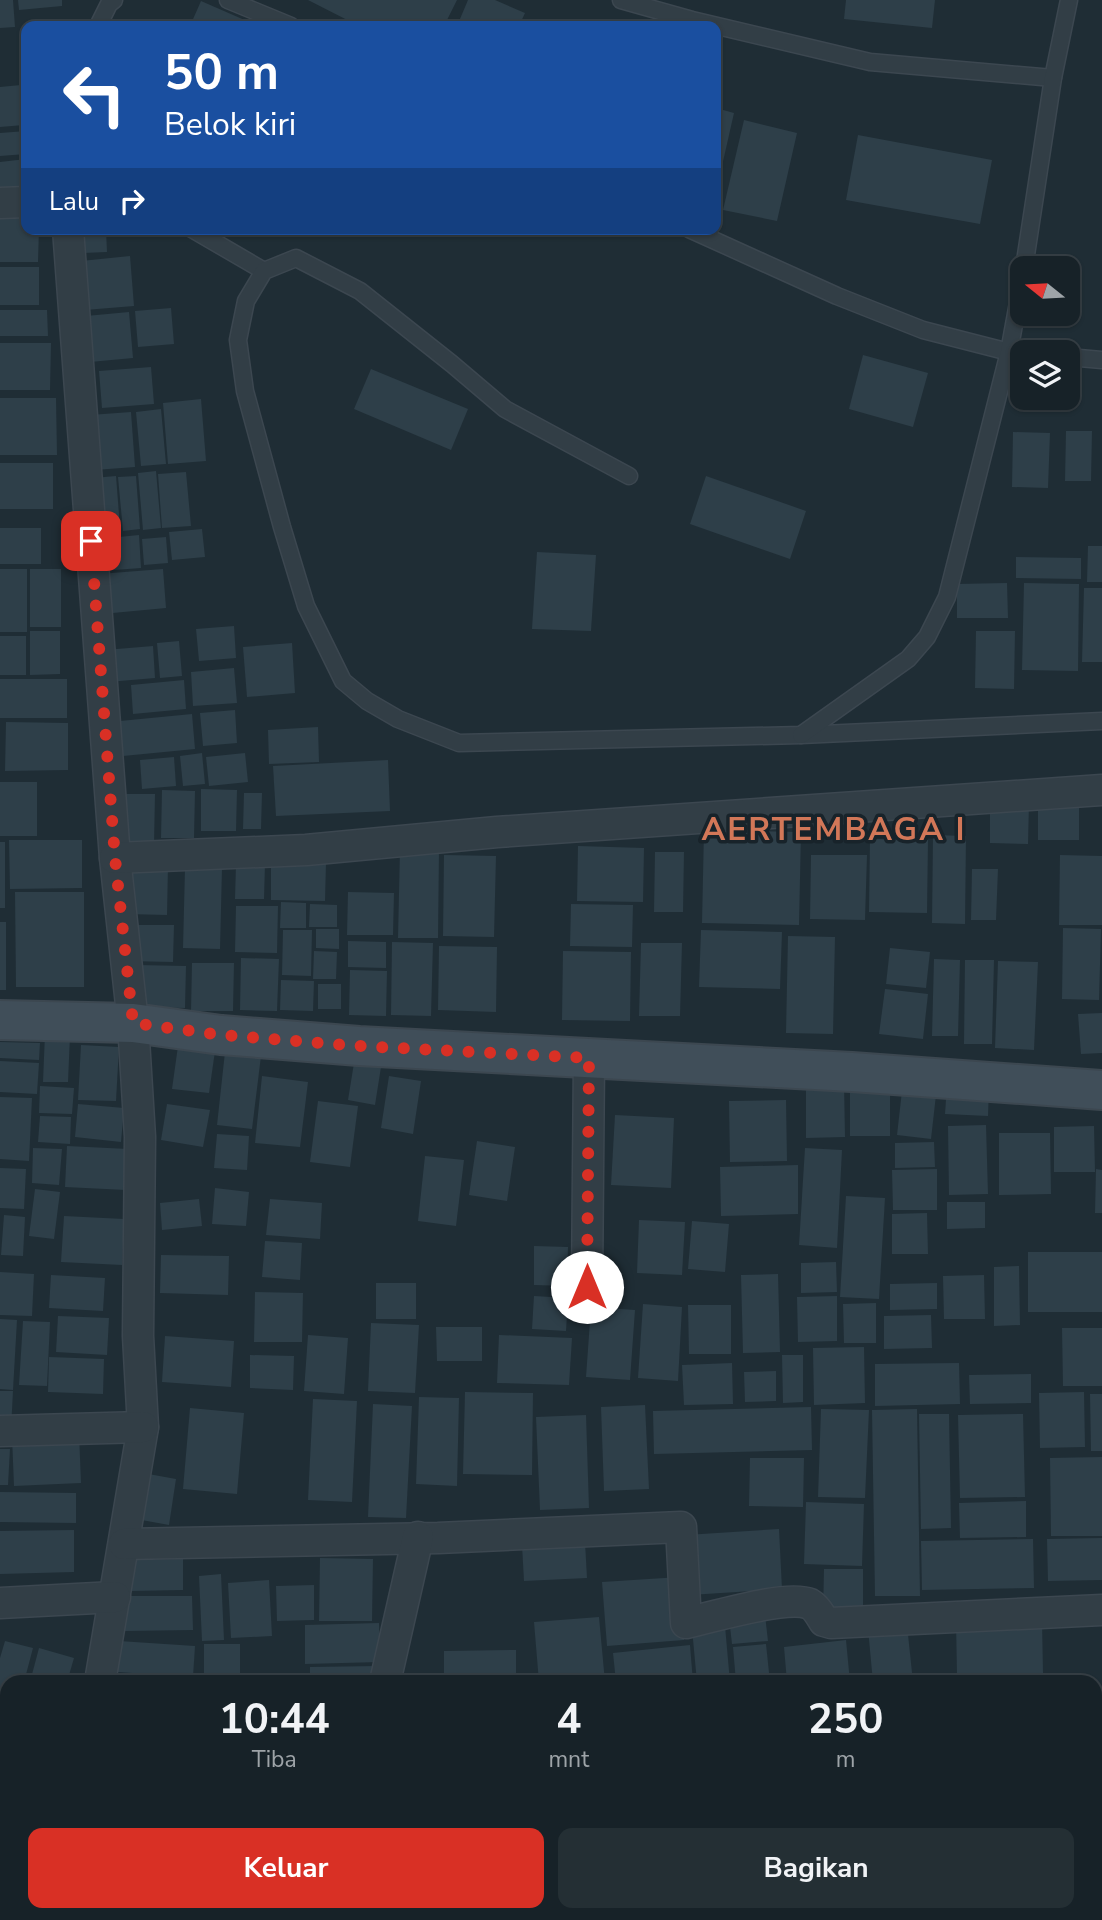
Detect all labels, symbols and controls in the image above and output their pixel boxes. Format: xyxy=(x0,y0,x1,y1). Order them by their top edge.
text: 50 m xyxy=(164,39,279,106)
icon: left xyxy=(49,49,140,140)
text: Belok kiri xyxy=(164,103,296,146)
icon: right xyxy=(113,182,151,220)
text: Lalu xyxy=(49,184,99,219)
north arrow xyxy=(1010,256,1080,326)
map controls xyxy=(1010,256,1080,410)
button: layers xyxy=(1010,340,1080,410)
pin xyxy=(61,511,121,571)
icon: arrive xyxy=(72,522,110,560)
district label: AERTEMBAGA I xyxy=(701,808,967,851)
position arrow xyxy=(550,1250,624,1324)
text: 10:44 xyxy=(219,1691,330,1748)
text: 4 xyxy=(556,1691,581,1748)
text: 250 xyxy=(808,1691,883,1748)
text: Tiba xyxy=(252,1744,297,1775)
text: mnt xyxy=(548,1744,589,1775)
text: m xyxy=(836,1744,855,1775)
button: Keluar xyxy=(28,1828,544,1908)
button: Bagikan xyxy=(558,1828,1074,1908)

